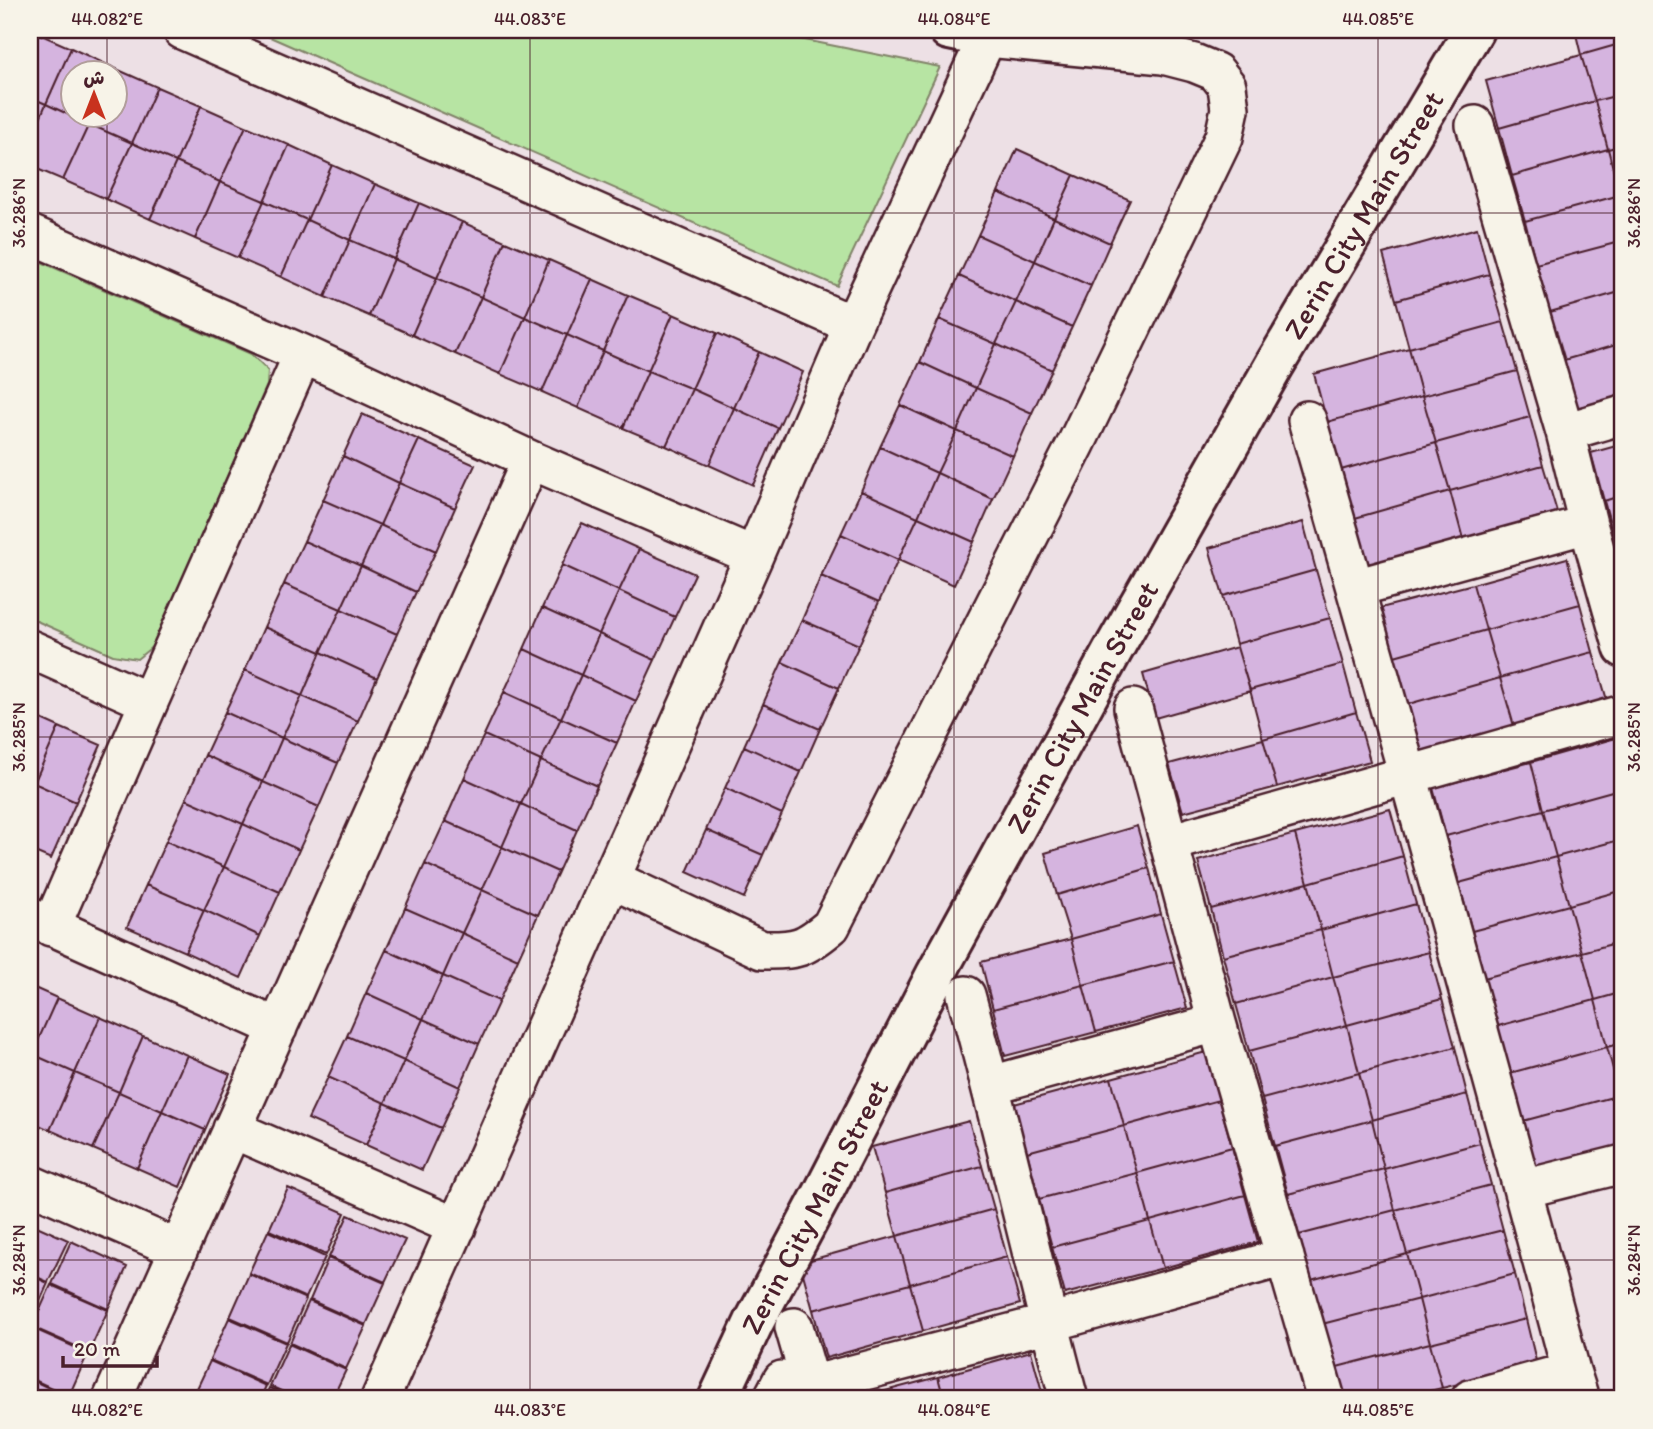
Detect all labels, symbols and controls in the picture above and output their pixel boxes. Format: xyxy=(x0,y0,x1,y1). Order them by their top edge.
text: 44.082°E xyxy=(71,8,143,30)
text: 44.083°E xyxy=(494,8,566,30)
text: 44.084°E xyxy=(917,8,991,30)
text: 44.085°E xyxy=(1342,8,1414,30)
north arrow xyxy=(60,60,130,130)
text: ش xyxy=(84,66,105,89)
street label: Zerin City Main Street xyxy=(1275,84,1451,346)
text: 36.286°N xyxy=(8,178,30,248)
text: 36.286°N xyxy=(1623,178,1645,248)
street label: Zerin City Main Street xyxy=(998,574,1166,840)
text: 36.285°N xyxy=(8,702,30,772)
text: 36.285°N xyxy=(1623,702,1645,772)
street label: Zerin City Main Street xyxy=(732,1073,896,1340)
text: 36.284°N xyxy=(8,1224,30,1296)
text: 36.284°N xyxy=(1623,1224,1645,1296)
scale bar xyxy=(63,1324,158,1368)
text: 20 m xyxy=(74,1336,121,1361)
text: 44.082°E xyxy=(71,1399,143,1421)
text: 44.083°E xyxy=(494,1399,566,1421)
text: 44.084°E xyxy=(917,1399,991,1421)
text: 44.085°E xyxy=(1342,1399,1414,1421)

